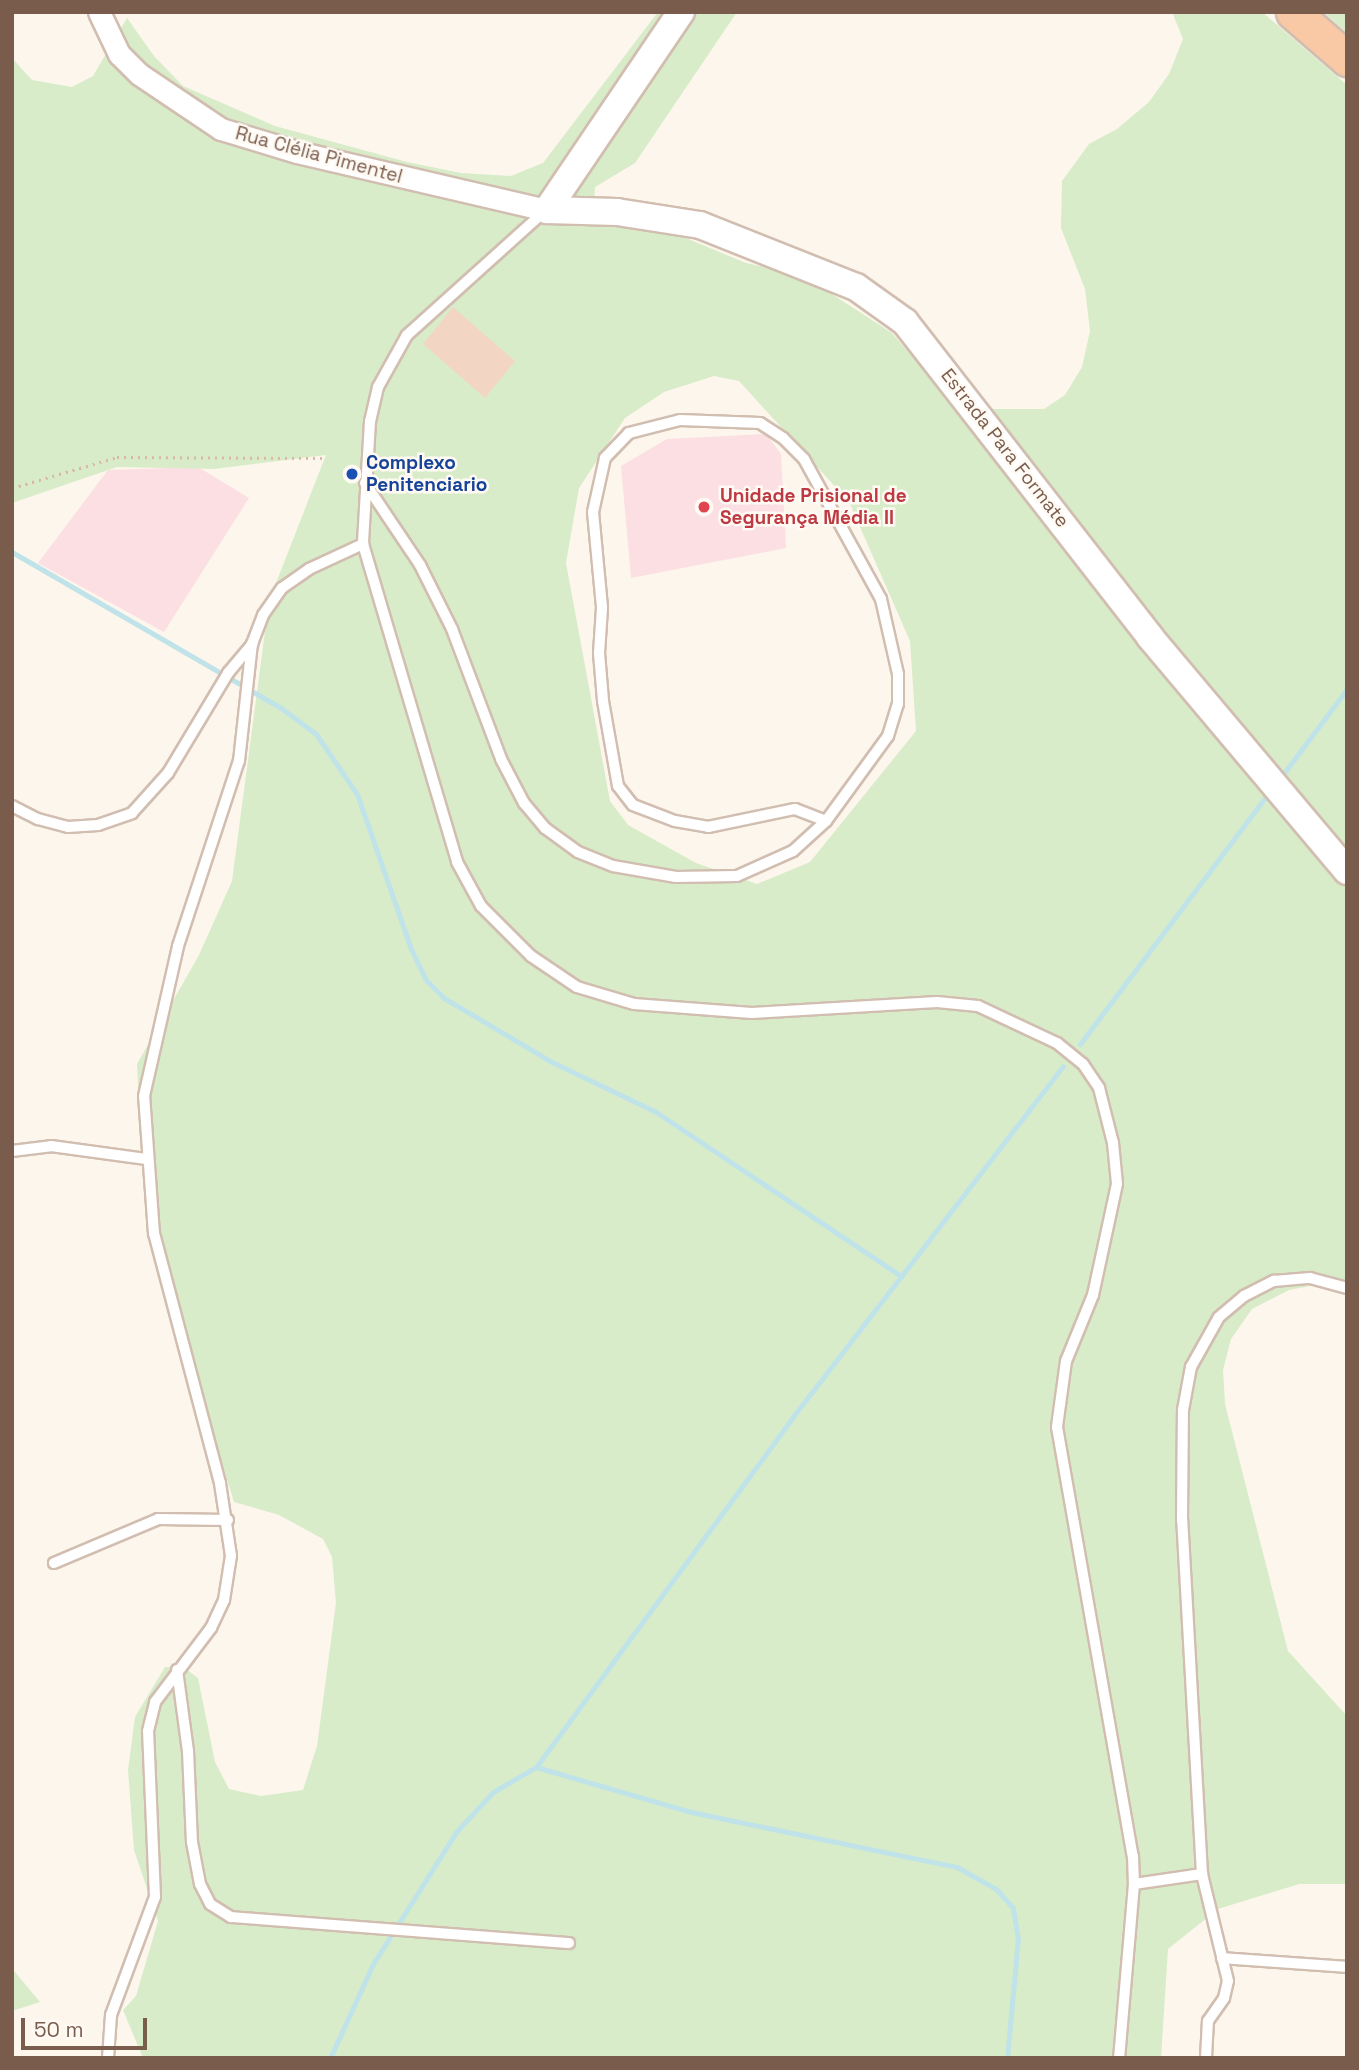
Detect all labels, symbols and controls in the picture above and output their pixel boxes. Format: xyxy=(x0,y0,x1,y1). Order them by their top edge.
street label: Rua Clélia Pimentel xyxy=(233,122,405,188)
street label: Estrada Para Formate xyxy=(936,364,1074,532)
place label: Complexo Penitenciario xyxy=(366,452,487,496)
marker: Complexo Penitenciario xyxy=(344,466,360,482)
place label: Unidade Prisional de Segurança Média II xyxy=(720,485,907,529)
marker: Unidade Prisional de Segurança Média II xyxy=(694,497,714,517)
scale bar xyxy=(24,2004,150,2048)
text: 50 m xyxy=(34,2016,84,2043)

